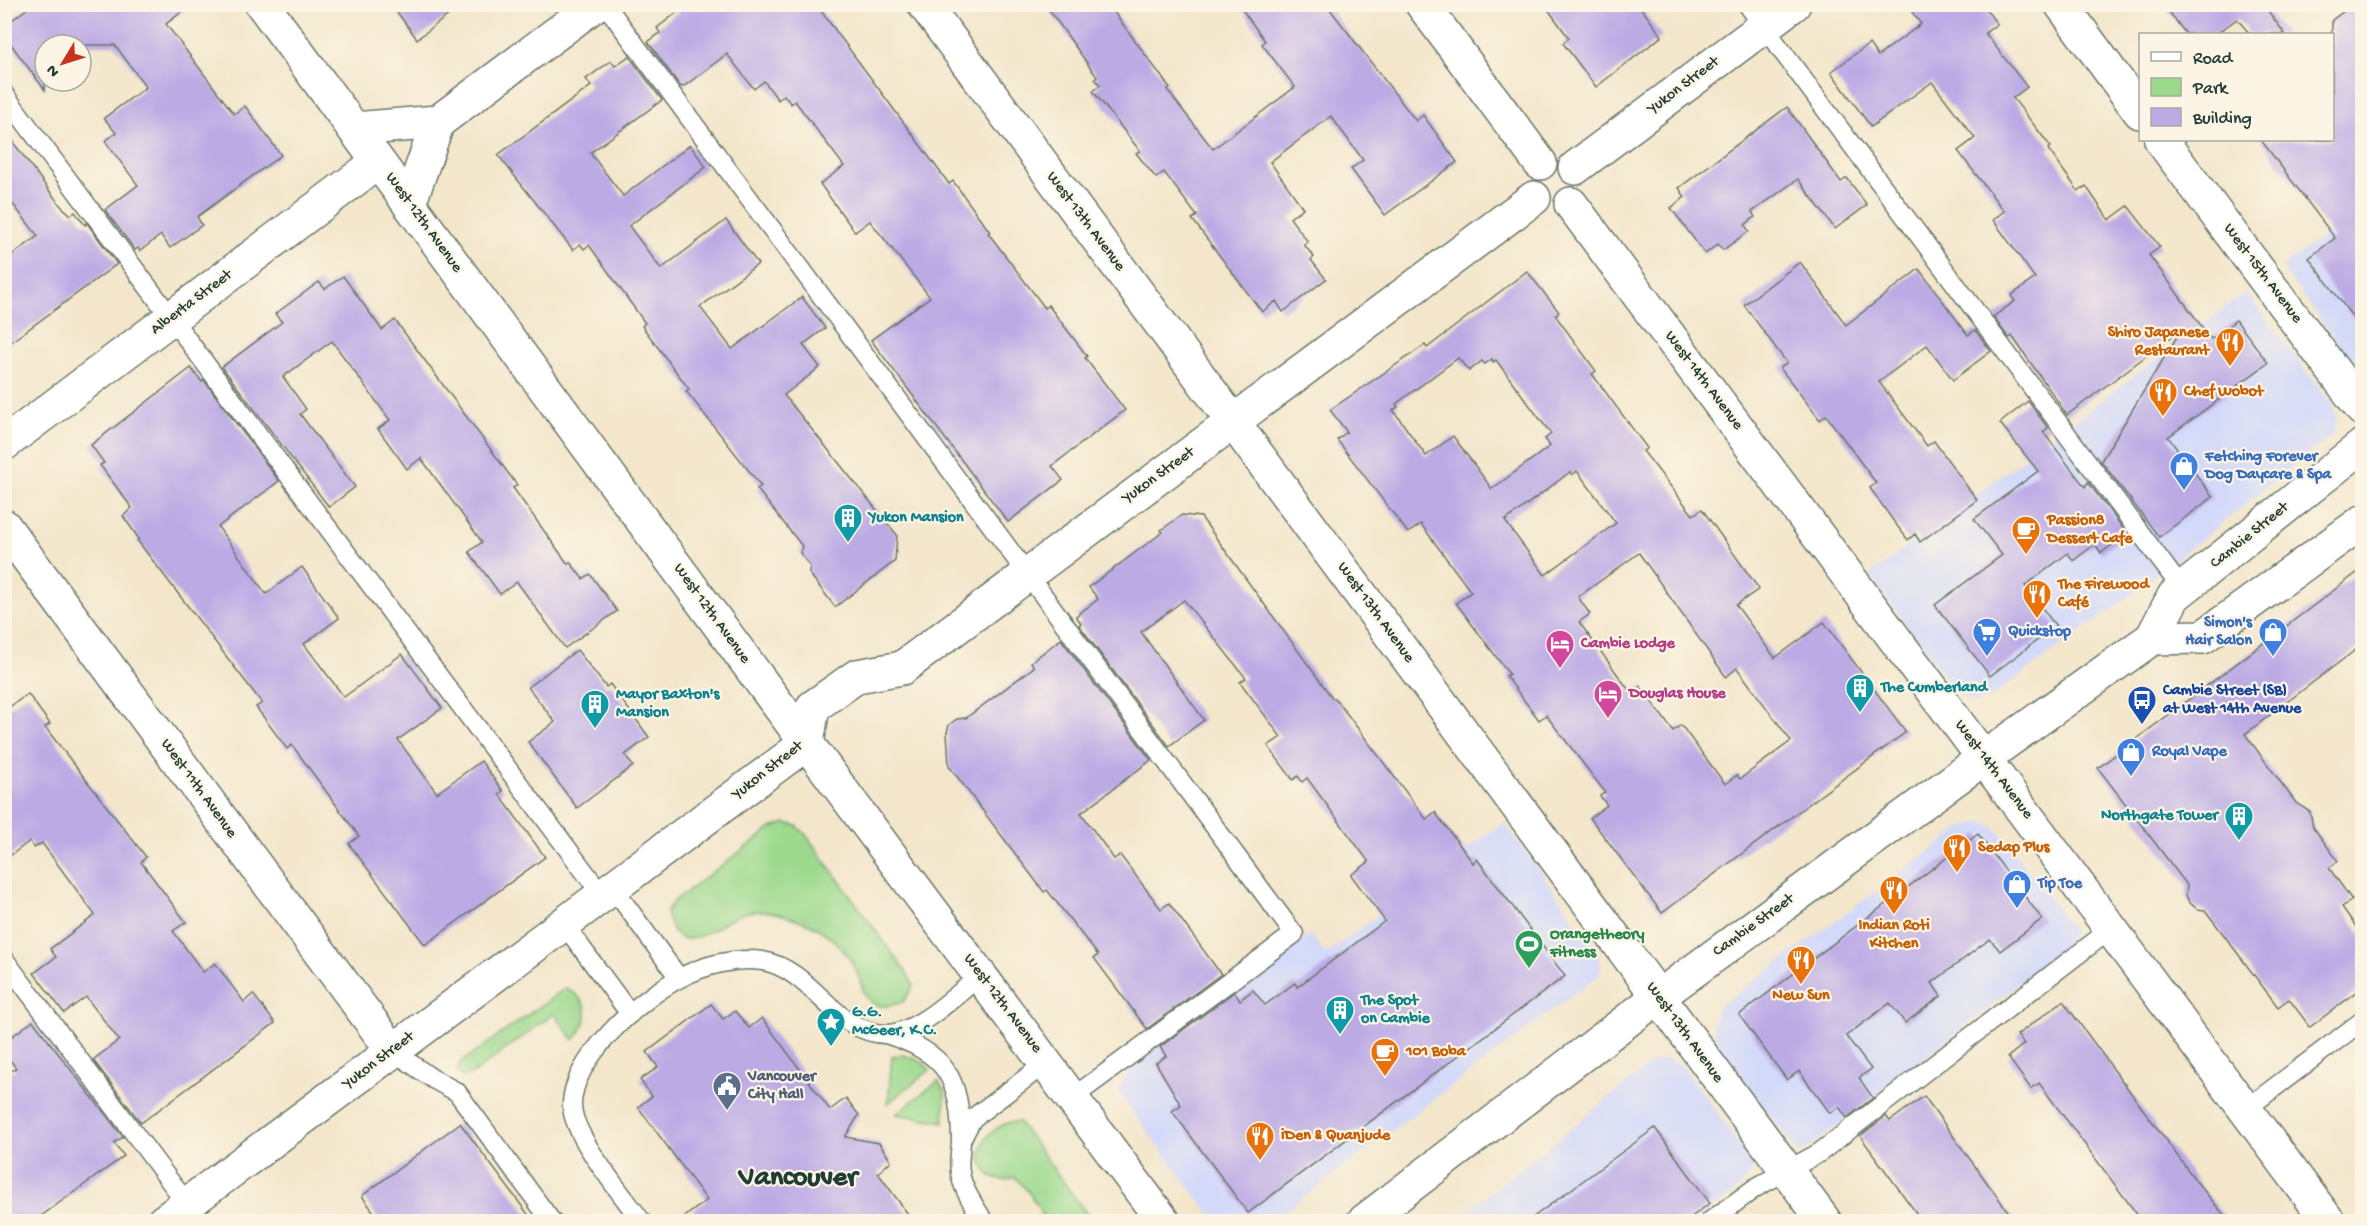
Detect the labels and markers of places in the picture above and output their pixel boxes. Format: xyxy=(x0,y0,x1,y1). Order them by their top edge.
place label: Shiro Japanese Restaurant xyxy=(2108,324,2210,361)
restaurant icon: Shiro Japanese Restaurant xyxy=(2214,326,2246,368)
restaurant icon: Chef Wobot xyxy=(2147,376,2179,418)
place label: Chef Wobot xyxy=(2183,382,2265,402)
place label: Fetching Forever Dog Daycare & Spa xyxy=(2203,448,2332,485)
shop icon: Fetching Forever Dog Daycare & Spa xyxy=(2168,450,2200,492)
building icon: Yukon Mansion xyxy=(832,502,864,544)
place label: Yukon Mansion xyxy=(867,509,964,528)
place label: Passion8 Dessert Cafe xyxy=(2045,512,2133,549)
cafe icon: Passion8 Dessert Cafe xyxy=(2010,514,2042,556)
place label: The Firewood Café xyxy=(2056,576,2150,613)
restaurant icon: The Firewood Café xyxy=(2021,578,2053,620)
place label: Simon's Hair Salon xyxy=(2185,614,2253,651)
supermarket icon: Quickstop xyxy=(1971,616,2003,658)
shop icon: Simon's Hair Salon xyxy=(2257,616,2289,658)
place label: Quickstop xyxy=(2008,623,2071,642)
hotel icon: Cambie Lodge xyxy=(1544,628,1576,670)
place label: Cambie Lodge xyxy=(1580,635,1676,654)
building icon: The Cumberland xyxy=(1844,672,1876,714)
hotel icon: Douglas House xyxy=(1592,678,1624,720)
place label: The Cumberland xyxy=(1879,679,1989,698)
place label: Cambie Street (SB) at West 14th Avenue xyxy=(2162,682,2302,719)
bus stop icon: Cambie Street (SB) at West 14th Avenue xyxy=(2126,684,2158,726)
place label: Douglas House xyxy=(1627,685,1726,704)
place label: Mayor Baxton's Mansion xyxy=(616,686,721,723)
building icon: Mayor Baxton's Mansion xyxy=(579,688,611,730)
shop icon: Royal Vape xyxy=(2115,736,2147,778)
place label: Royal Vape xyxy=(2151,743,2227,762)
building icon: Northgate Tower xyxy=(2223,800,2255,842)
place label: Northgate Tower xyxy=(2101,807,2220,826)
restaurant icon: Sedap Plus xyxy=(1941,832,1973,874)
place label: Sedap Plus xyxy=(1978,839,2050,858)
shop icon: Tip Toe xyxy=(2001,868,2033,910)
restaurant icon: Indian Roti Kitchen xyxy=(1878,874,1910,916)
place label: Tip Toe xyxy=(2036,875,2083,894)
place label: Indian Roti Kitchen xyxy=(1858,917,1930,954)
place label: Orangetheory Fitness xyxy=(1549,926,1644,963)
sports icon: Orangetheory Fitness xyxy=(1513,928,1545,970)
restaurant icon: New Sun xyxy=(1785,944,1817,986)
place label: New Sun xyxy=(1772,987,1830,1006)
place label: The Spot on Cambie xyxy=(1359,992,1431,1029)
building icon: The Spot on Cambie xyxy=(1324,994,1356,1036)
place label: G.G. McGeer, K.C. xyxy=(852,1004,937,1041)
place icon: G.G. McGeer, K.C. xyxy=(815,1006,847,1048)
cafe icon: 101 Boba xyxy=(1369,1036,1401,1078)
place label: 101 Boba xyxy=(1405,1043,1467,1062)
place label: Vancouver City Hall xyxy=(747,1068,818,1105)
public building icon: Vancouver City Hall xyxy=(711,1070,743,1112)
restaurant icon: iDen & Quanjude xyxy=(1244,1120,1276,1162)
place label: iDen & Quanjude xyxy=(1281,1127,1391,1146)

